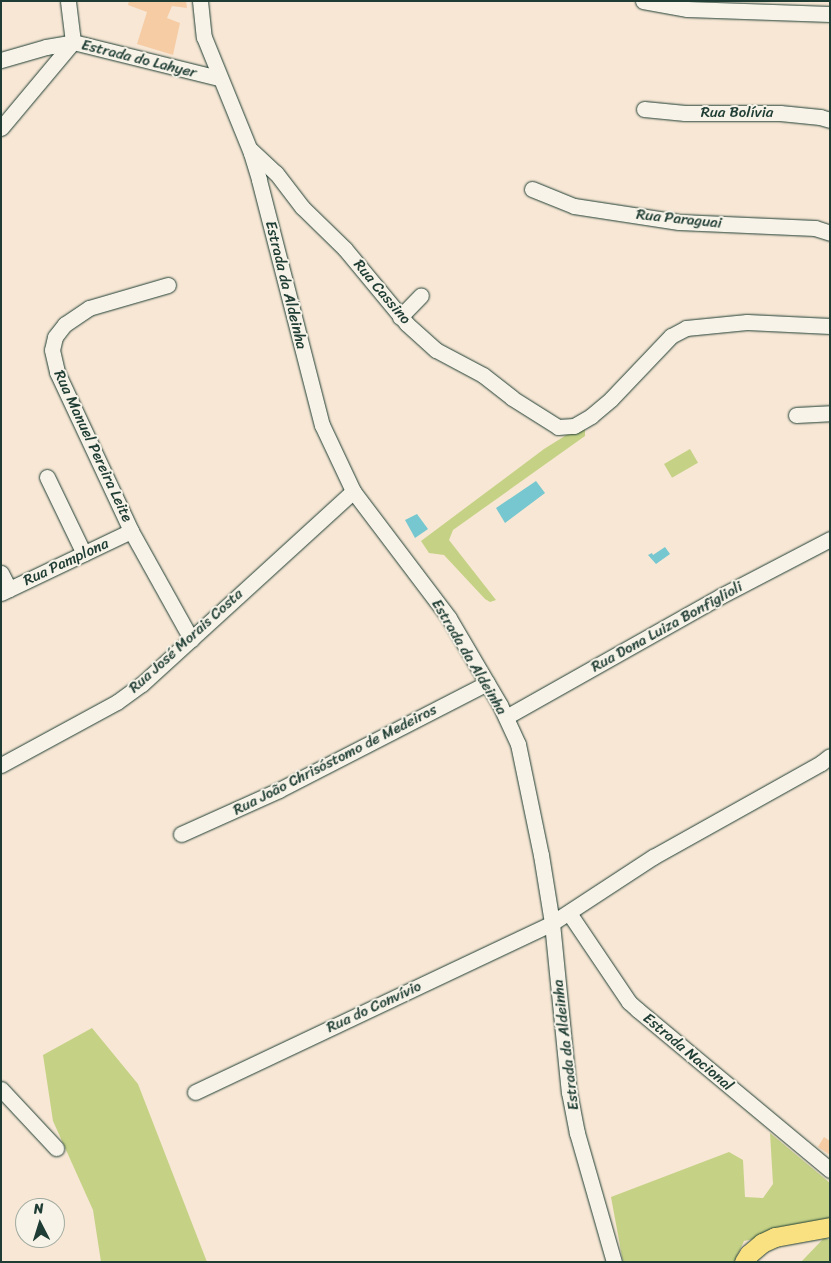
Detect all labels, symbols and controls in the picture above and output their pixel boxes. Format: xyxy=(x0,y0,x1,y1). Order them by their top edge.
street label: Estrada do Lahyer xyxy=(79,36,199,82)
street label: Rua Bolívia xyxy=(701,104,773,122)
street label: Rua Paraguai xyxy=(635,206,723,232)
street label: Estrada da Aldeinha xyxy=(261,219,311,351)
street label: Rua Cassino xyxy=(350,256,414,328)
street label: Rua Manuel Pereira Leite xyxy=(50,368,136,524)
street label: Rua Pamplona xyxy=(20,534,112,590)
street label: Rua Dona Luiza Bonfiglioli xyxy=(588,578,746,676)
street label: Rua José Morais Costa xyxy=(125,585,247,697)
street label: Estrada da Aldeinha xyxy=(427,596,511,718)
street label: Rua João Chrisóstomo de Medeiros xyxy=(230,701,440,819)
street label: Rua do Convívio xyxy=(324,977,424,1037)
street label: Estrada da Aldeinha xyxy=(549,979,583,1111)
street label: Estrada Nacional xyxy=(639,1009,737,1095)
text: N xyxy=(33,1196,45,1221)
north arrow xyxy=(15,1198,65,1248)

